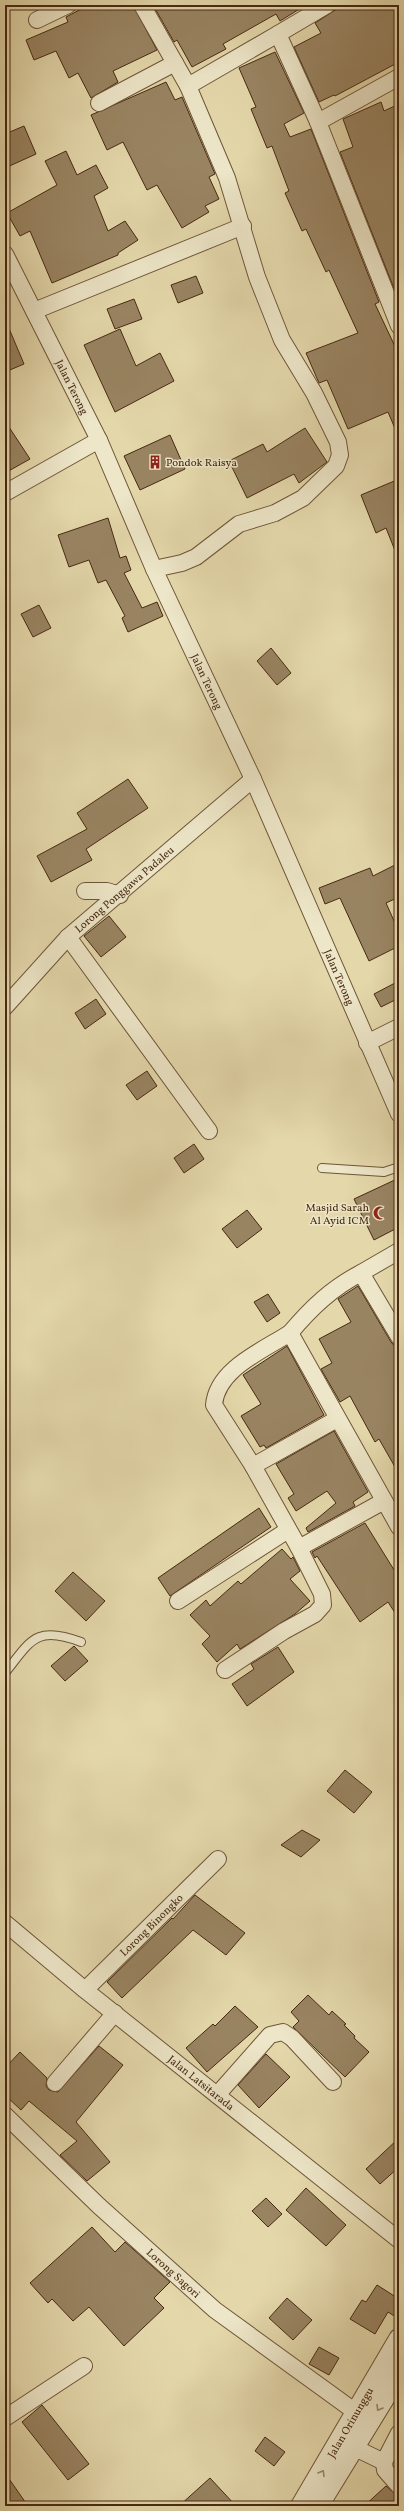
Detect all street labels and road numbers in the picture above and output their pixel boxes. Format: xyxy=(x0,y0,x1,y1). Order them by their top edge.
street label: Jalan Terong xyxy=(51,358,91,418)
street label: Jalan Terong xyxy=(186,652,225,713)
street label: Lorong Ponggawa Padaleu xyxy=(72,843,178,937)
street label: Jalan Terong xyxy=(319,947,357,1009)
street label: Lorong Binongko xyxy=(117,1891,187,1960)
street label: Jalan Latsitarada xyxy=(164,2053,237,2115)
street label: Lorong Sagori xyxy=(142,2246,203,2302)
street label: Jalan Orinunggu xyxy=(325,2385,378,2461)

